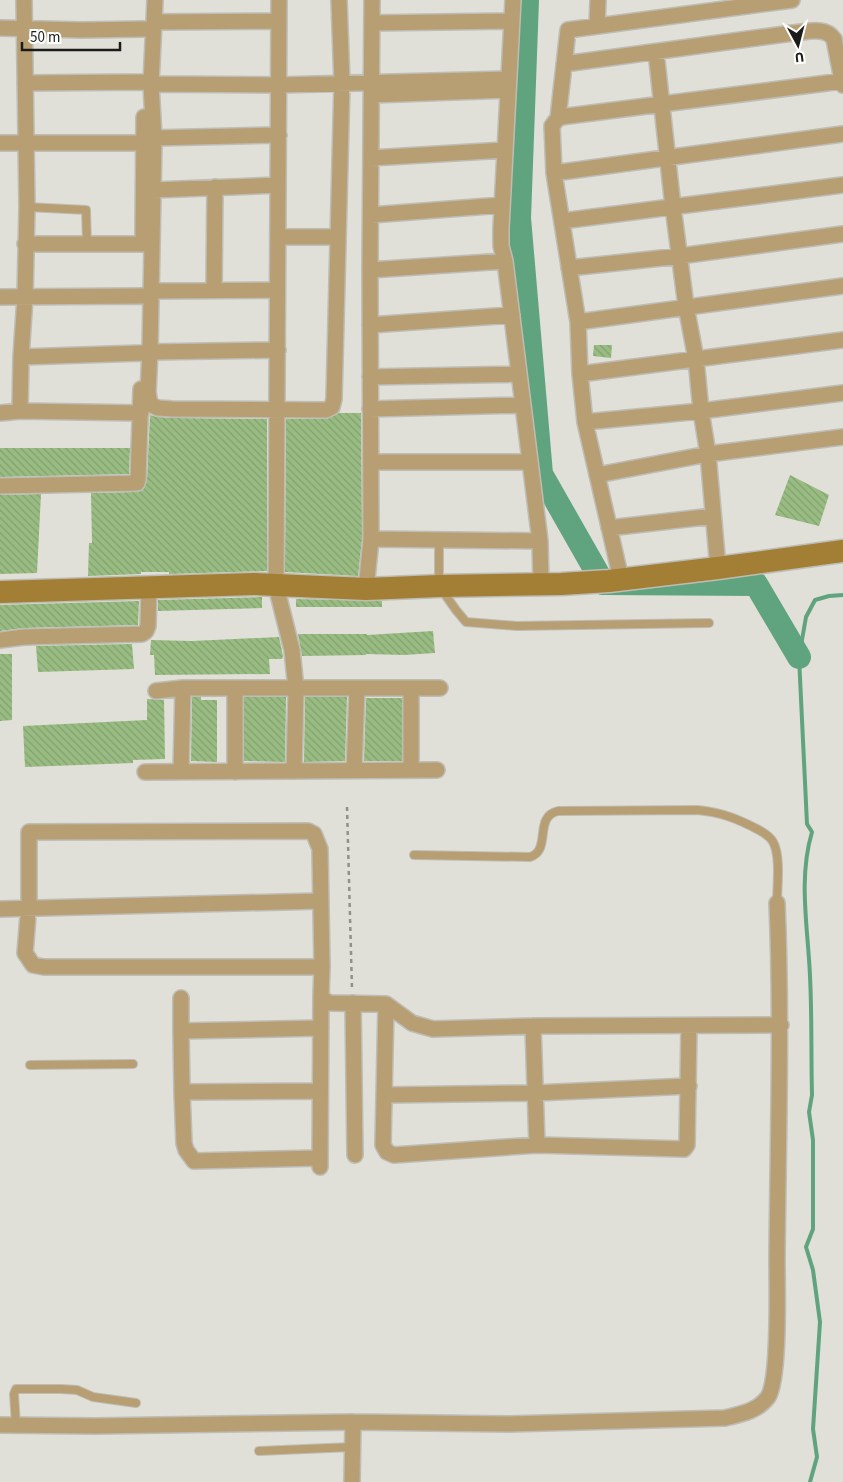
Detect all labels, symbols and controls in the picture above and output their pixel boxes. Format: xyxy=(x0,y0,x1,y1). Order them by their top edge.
scale bar xyxy=(22,20,120,52)
north arrow xyxy=(773,20,823,70)
text: 50 m xyxy=(30,27,60,48)
text: U xyxy=(794,46,805,67)

